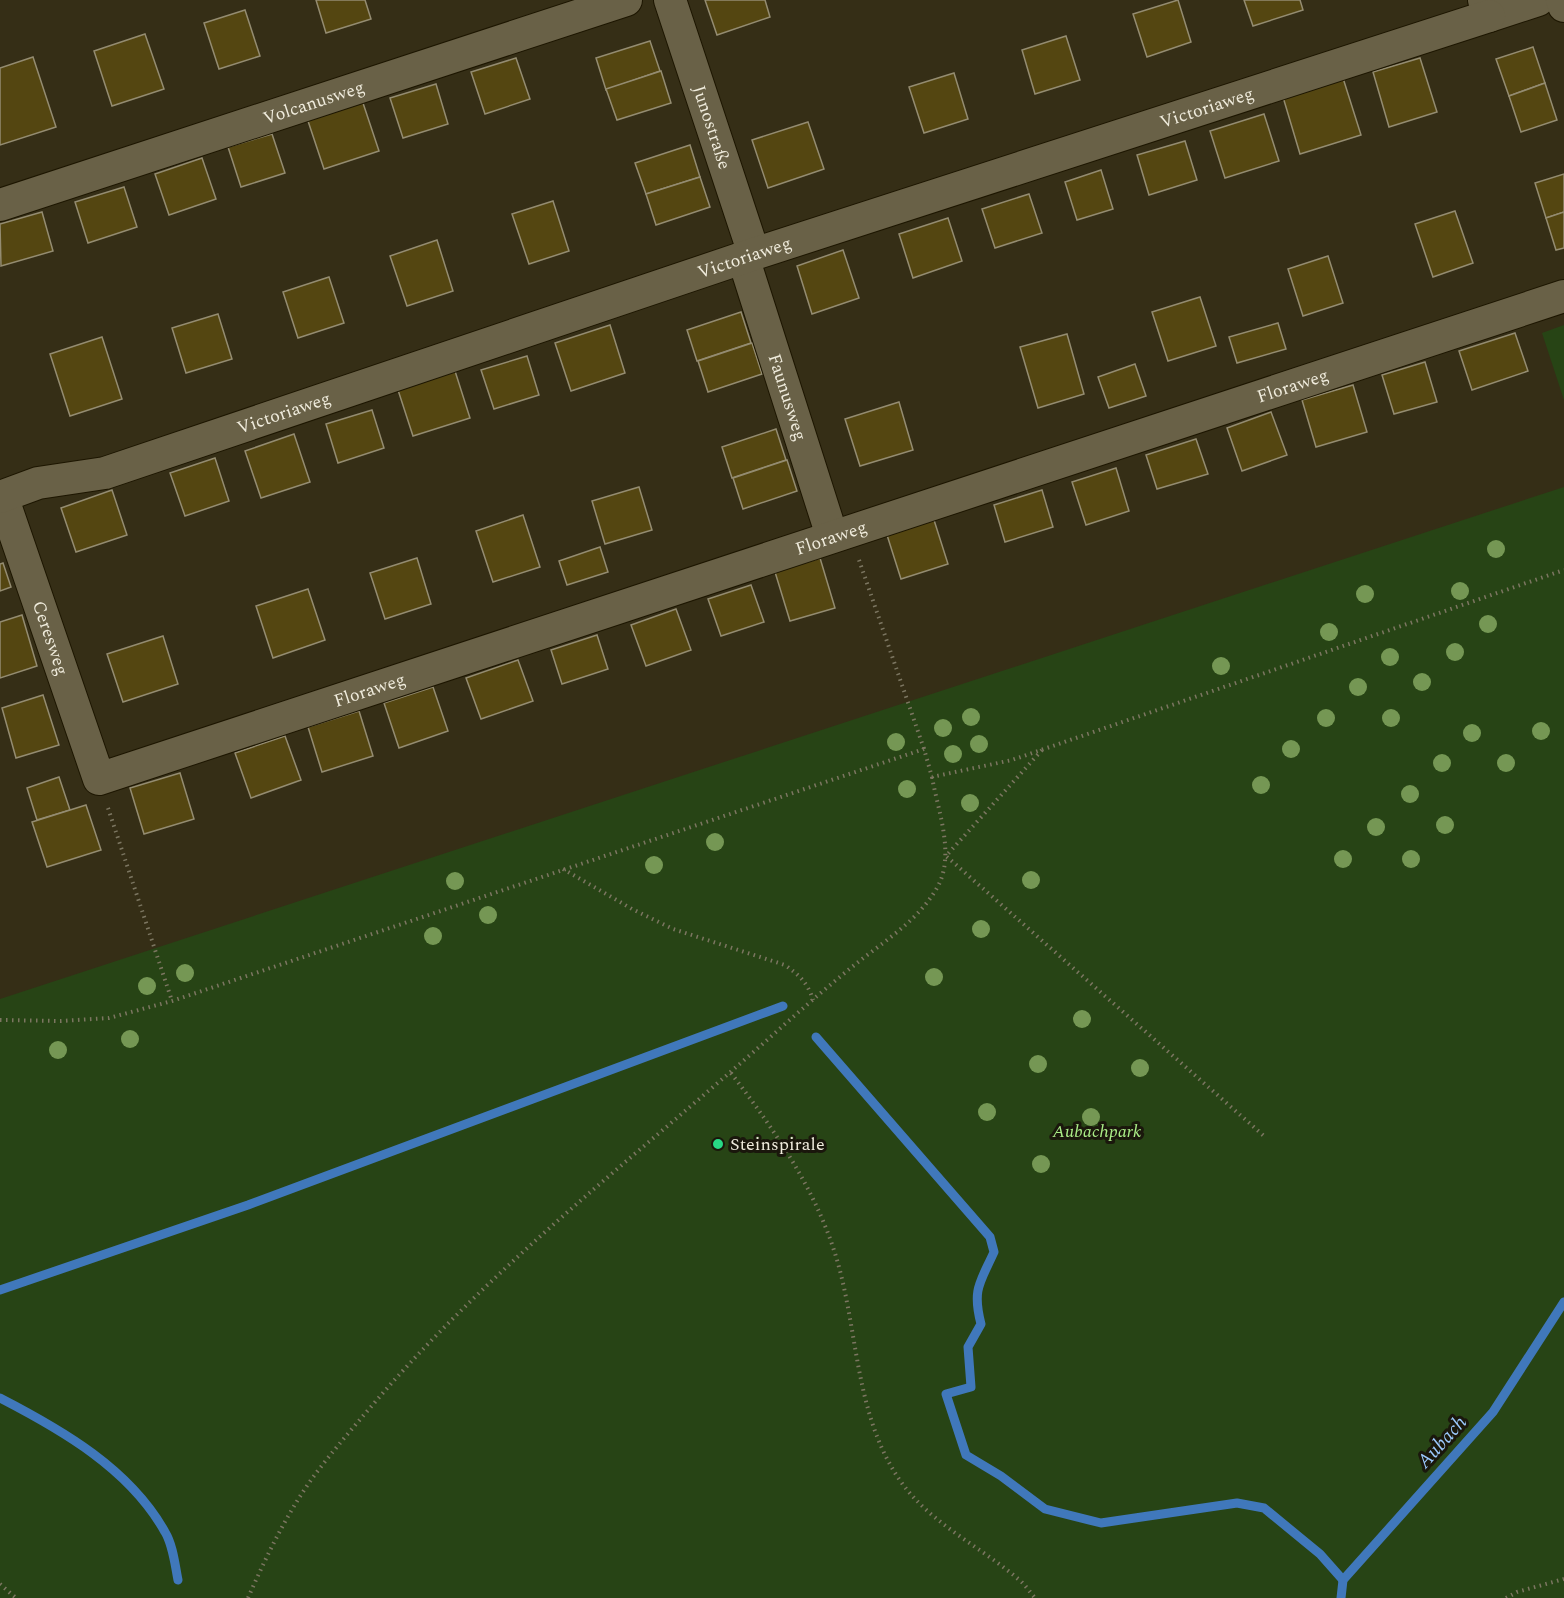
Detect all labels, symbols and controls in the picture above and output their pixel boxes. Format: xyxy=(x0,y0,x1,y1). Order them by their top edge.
street label: Volcanusweg xyxy=(259,73,368,132)
street label: Victoriaweg xyxy=(1156,80,1257,135)
street label: Junostraße xyxy=(686,82,739,173)
street label: Victoriaweg xyxy=(694,229,795,286)
street label: Faunusweg xyxy=(761,350,814,444)
street label: Floraweg xyxy=(1253,361,1332,410)
street label: Victoriaweg xyxy=(233,384,334,441)
street label: Floraweg xyxy=(792,513,870,562)
street label: Ceresweg xyxy=(25,597,76,679)
street label: Floraweg xyxy=(330,665,409,714)
park label: Aubachpark xyxy=(1052,1118,1142,1145)
place label: Steinspirale xyxy=(730,1131,825,1158)
marker: Steinspirale xyxy=(711,1137,725,1151)
water label: Aubach xyxy=(1409,1409,1474,1476)

